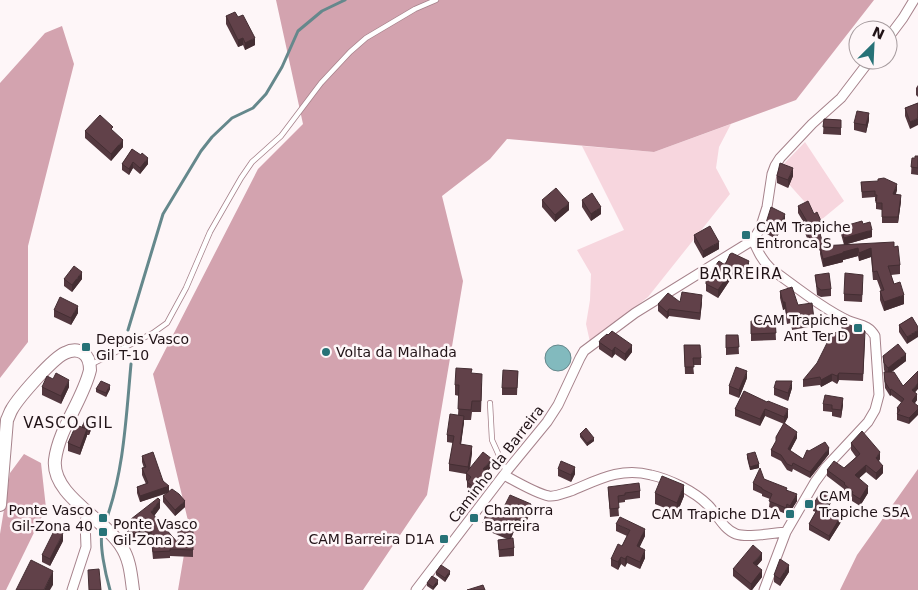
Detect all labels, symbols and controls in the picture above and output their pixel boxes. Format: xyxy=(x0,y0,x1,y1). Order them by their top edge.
north arrow xyxy=(848,20,898,70)
text: N xyxy=(870,23,887,43)
place label: CAM Trapiche Entronca S xyxy=(756,219,851,251)
marker: CAM Trapiche Entronca S xyxy=(740,229,752,241)
district label: BARREIRA xyxy=(699,265,783,283)
place label: CAM Trapiche Ant Ter D xyxy=(753,312,848,344)
marker: CAM Trapiche Ant Ter D xyxy=(852,322,864,334)
place label: Depois Vasco Gil T-10 xyxy=(96,331,189,363)
marker: Depois Vasco Gil T-10 xyxy=(80,341,92,353)
place label: Volta da Malhada xyxy=(336,344,457,360)
marker: Volta da Malhada xyxy=(320,346,332,358)
street label: Caminho da Barreira xyxy=(445,402,547,526)
district label: VASCO GIL xyxy=(23,414,113,432)
place label: CAM Trapiche S5A xyxy=(818,488,910,520)
marker: CAM Trapiche S5A xyxy=(803,498,815,510)
place label: Ponte Vasco Gil-Zona 40 xyxy=(8,502,93,534)
place label: Chamorra Barreira xyxy=(484,502,553,534)
place label: CAM Trapiche D1A xyxy=(652,506,780,522)
marker: CAM Trapiche D1A xyxy=(784,508,796,520)
marker: Ponte Vasco Gil-Zona 40 xyxy=(97,512,109,524)
marker: Chamorra Barreira xyxy=(468,512,480,524)
place label: Ponte Vasco Gil-Zona 23 xyxy=(113,516,198,548)
marker: Ponte Vasco Gil-Zona 23 xyxy=(97,526,109,538)
place label: CAM Barreira D1A xyxy=(308,531,434,547)
marker: CAM Barreira D1A xyxy=(438,533,450,545)

